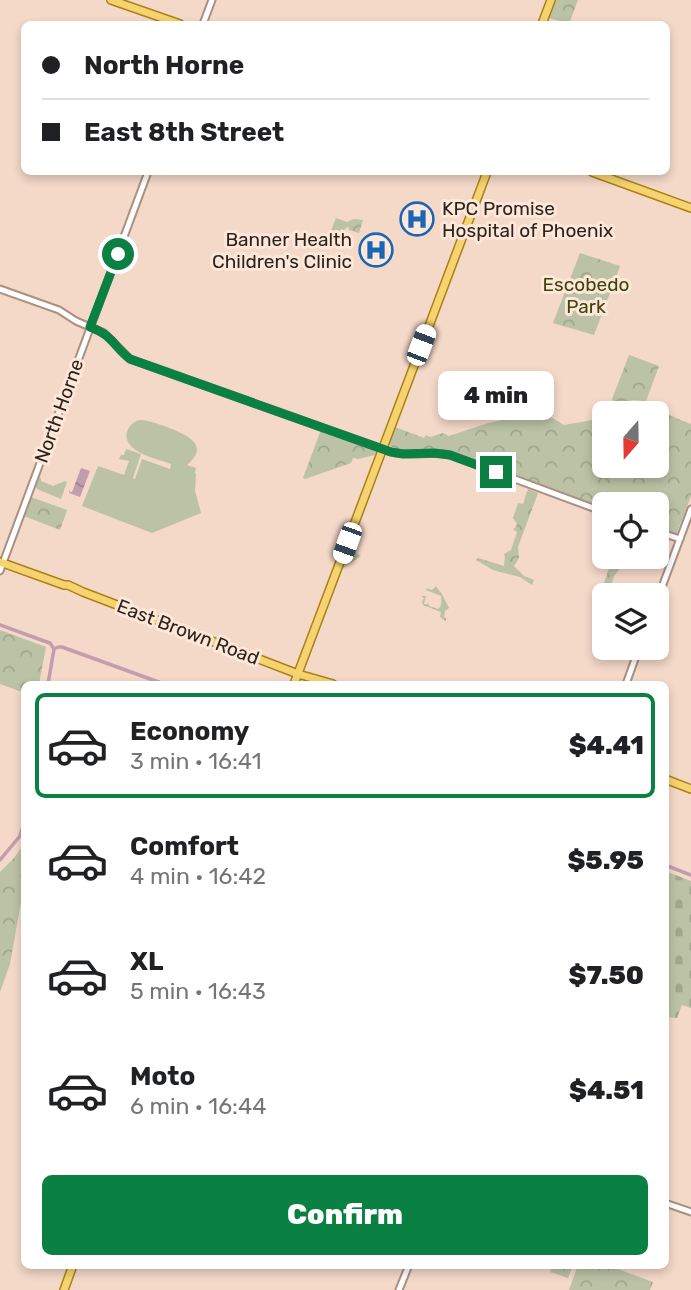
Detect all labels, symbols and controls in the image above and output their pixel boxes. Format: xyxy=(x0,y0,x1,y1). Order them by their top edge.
text: North Horne xyxy=(84,50,244,81)
text: East 8th Street xyxy=(84,117,284,148)
place label: KPC Promise Hospital of Phoenix xyxy=(442,197,613,242)
hospital icon: KPC Promise Hospital of Phoenix xyxy=(398,200,436,238)
place label: Banner Health Children's Clinic xyxy=(212,228,352,273)
hospital icon: Banner Health Children's Clinic xyxy=(357,231,395,269)
route start xyxy=(102,238,134,270)
park label: Escobedo Park xyxy=(543,273,629,318)
car xyxy=(404,322,439,368)
street label: North Horne xyxy=(30,356,88,466)
callout: 4 min xyxy=(438,370,554,420)
text: 4 min xyxy=(464,381,528,409)
north arrow xyxy=(592,401,668,478)
map controls xyxy=(592,401,669,660)
route end xyxy=(480,456,512,488)
button: locate xyxy=(592,492,669,569)
car xyxy=(330,520,365,566)
button: layers xyxy=(592,583,669,660)
street label: East Brown Road xyxy=(114,594,262,670)
icon: car xyxy=(46,714,109,777)
text: Economy xyxy=(130,716,249,747)
text: $4.41 xyxy=(569,730,644,761)
text: 3 min · 16:41 xyxy=(130,747,262,775)
icon: car xyxy=(46,829,109,892)
text: Comfort xyxy=(130,831,239,862)
text: $5.95 xyxy=(567,845,644,876)
text: 4 min · 16:42 xyxy=(130,862,266,890)
icon: car xyxy=(46,944,109,1007)
text: XL xyxy=(130,946,163,977)
text: $7.50 xyxy=(569,960,644,991)
text: 5 min · 16:43 xyxy=(130,977,266,1005)
icon: car xyxy=(46,1059,109,1122)
text: Moto xyxy=(130,1061,195,1092)
text: $4.51 xyxy=(569,1075,644,1106)
text: 6 min · 16:44 xyxy=(130,1092,266,1120)
button: Confirm xyxy=(42,1175,648,1255)

